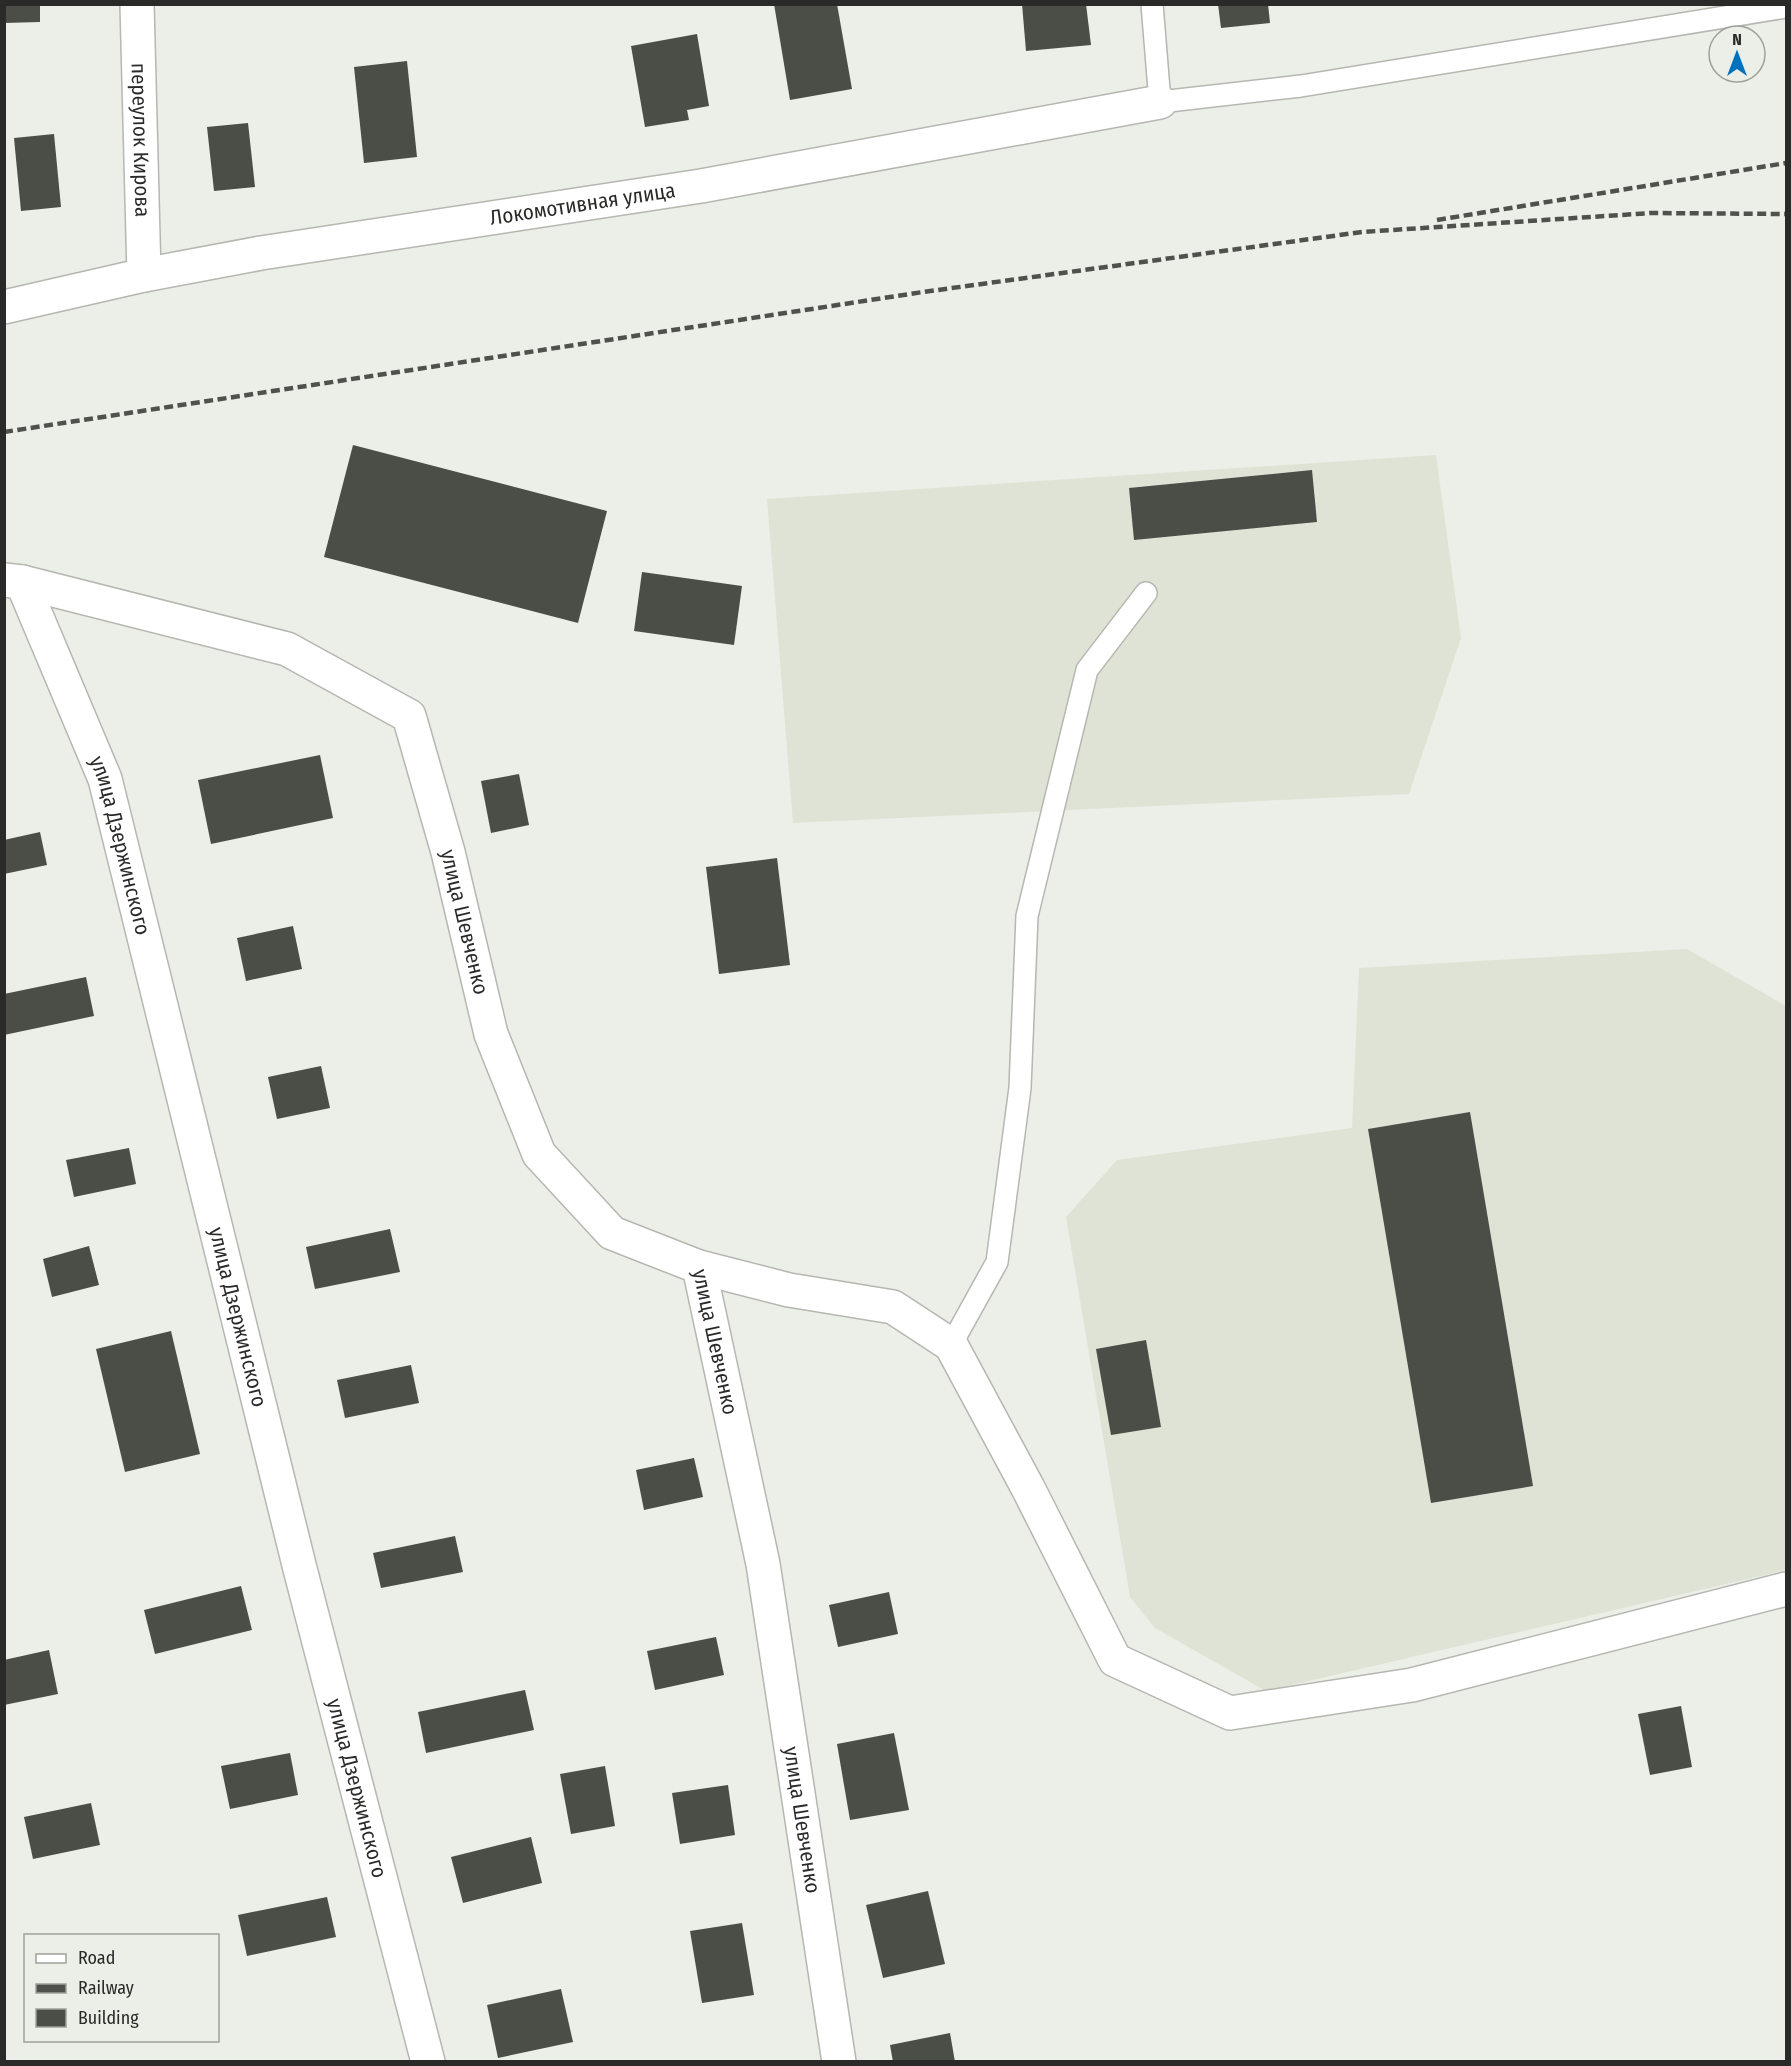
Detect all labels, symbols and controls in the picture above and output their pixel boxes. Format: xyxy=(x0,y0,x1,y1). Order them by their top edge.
north arrow xyxy=(1707,24,1767,84)
text: N xyxy=(1732,30,1742,49)
street label: переулок Кирова xyxy=(126,63,155,217)
street label: Локомотивная улица xyxy=(488,177,677,231)
street label: улица Дзержинского xyxy=(84,752,156,938)
street label: улица Шевченко xyxy=(435,847,494,997)
street label: улица Дзержинского xyxy=(203,1225,272,1410)
street label: улица Шевченко xyxy=(687,1267,743,1417)
street label: улица Дзержинского xyxy=(321,1696,393,1881)
street label: улица Шевченко xyxy=(778,1745,826,1895)
legend xyxy=(24,1934,219,2042)
text: Road xyxy=(78,1947,115,1969)
text: Railway xyxy=(78,1977,134,1999)
text: Building xyxy=(78,2007,139,2029)

